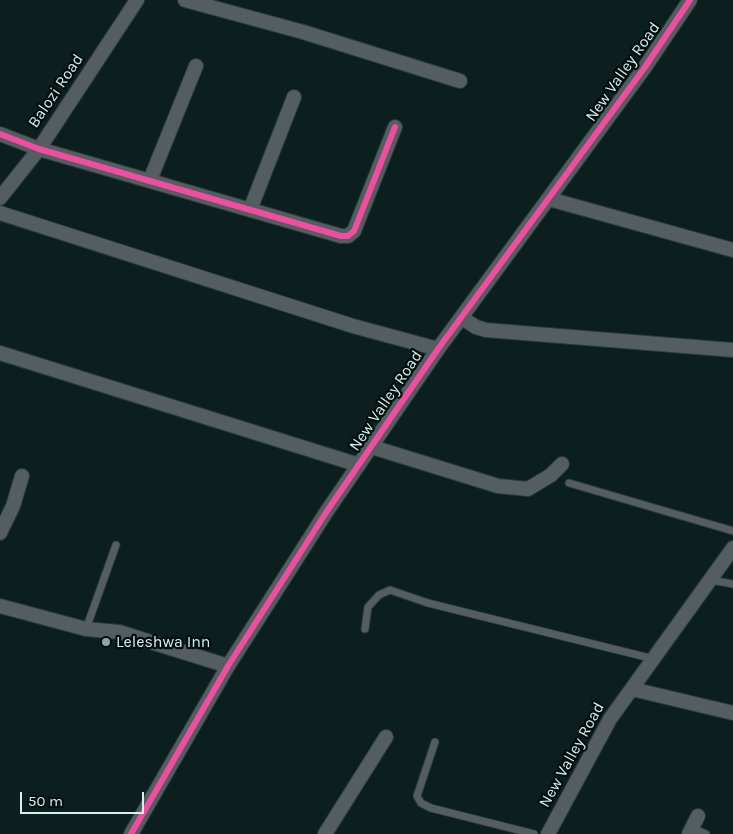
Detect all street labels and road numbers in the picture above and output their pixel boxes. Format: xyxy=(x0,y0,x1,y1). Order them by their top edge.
street label: New Valley Road xyxy=(582,19,664,125)
street label: Balozi Road xyxy=(24,50,88,132)
street label: New Valley Road xyxy=(345,347,427,455)
street label: New Valley Road xyxy=(535,699,609,811)

